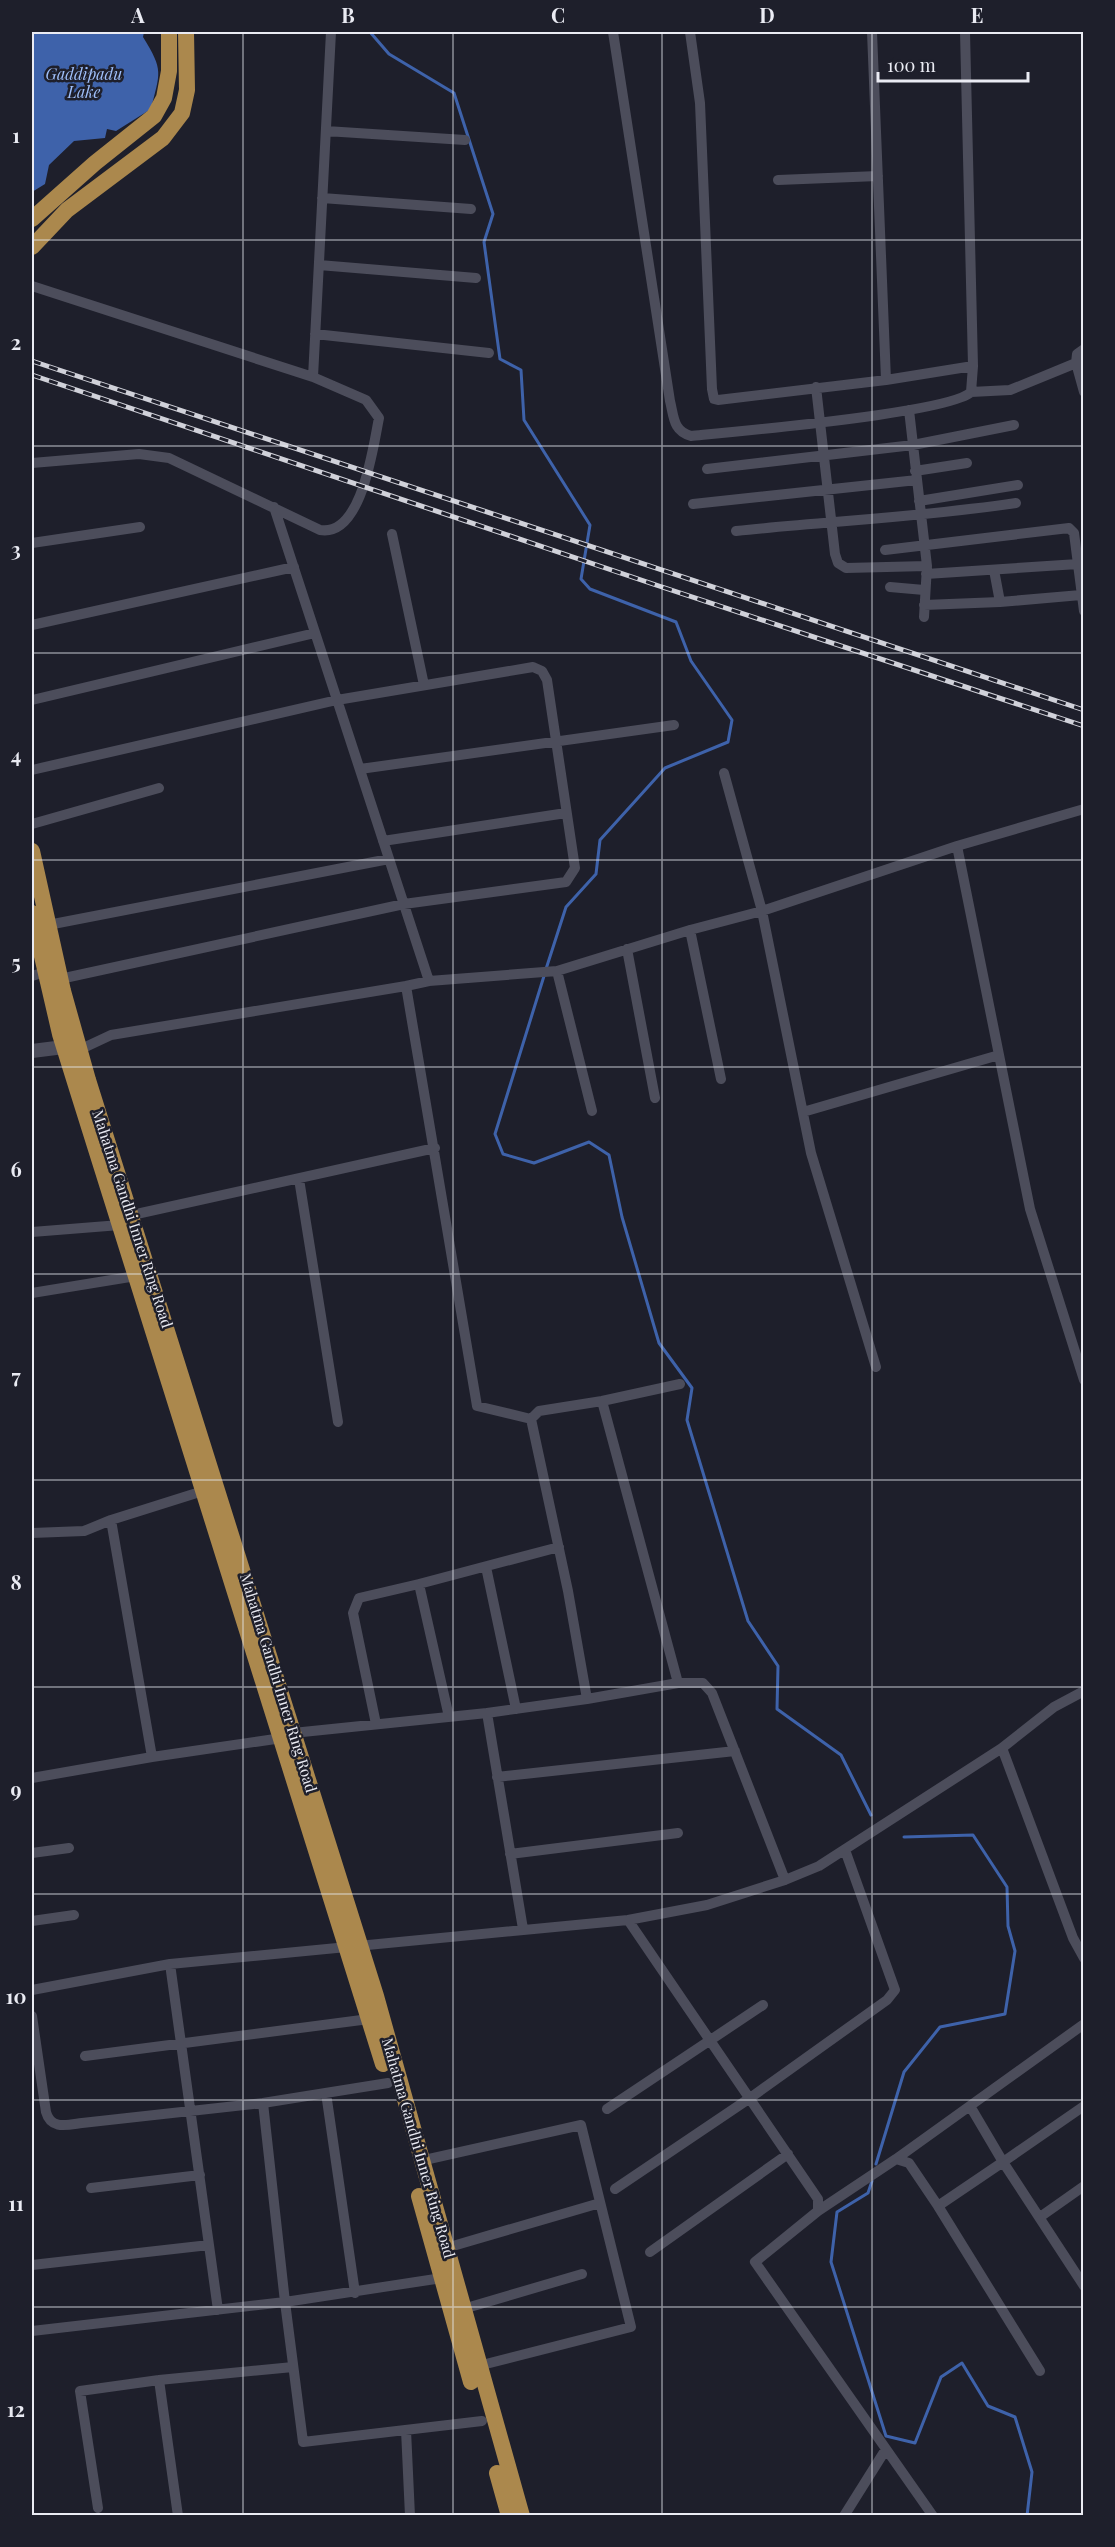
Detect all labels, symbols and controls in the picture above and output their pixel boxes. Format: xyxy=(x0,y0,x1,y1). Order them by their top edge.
text: A xyxy=(130,1,145,28)
text: B xyxy=(341,1,355,28)
text: C xyxy=(551,1,565,28)
text: D xyxy=(759,1,775,28)
text: E xyxy=(971,1,983,28)
scale bar xyxy=(878,45,1028,83)
text: 100 m xyxy=(887,53,936,77)
water label: Gaddipadu Lake xyxy=(46,63,122,102)
text: 1 xyxy=(12,121,20,148)
text: 2 xyxy=(11,328,21,355)
text: 3 xyxy=(11,535,21,562)
text: 4 xyxy=(11,741,21,768)
text: 5 xyxy=(11,948,21,975)
street label: Mahatma Gandhi Inner Ring Road xyxy=(88,1107,178,1331)
text: 6 xyxy=(10,1155,22,1182)
text: 7 xyxy=(11,1362,21,1389)
text: 8 xyxy=(10,1568,22,1595)
street label: Mahatma Gandhi Inner Ring Road xyxy=(236,1571,322,1795)
text: 9 xyxy=(10,1775,22,1802)
text: 10 xyxy=(6,1982,26,2009)
street label: Mahatma Gandhi Inner Ring Road xyxy=(378,2035,460,2260)
text: 11 xyxy=(8,2189,24,2216)
text: 12 xyxy=(7,2395,25,2422)

